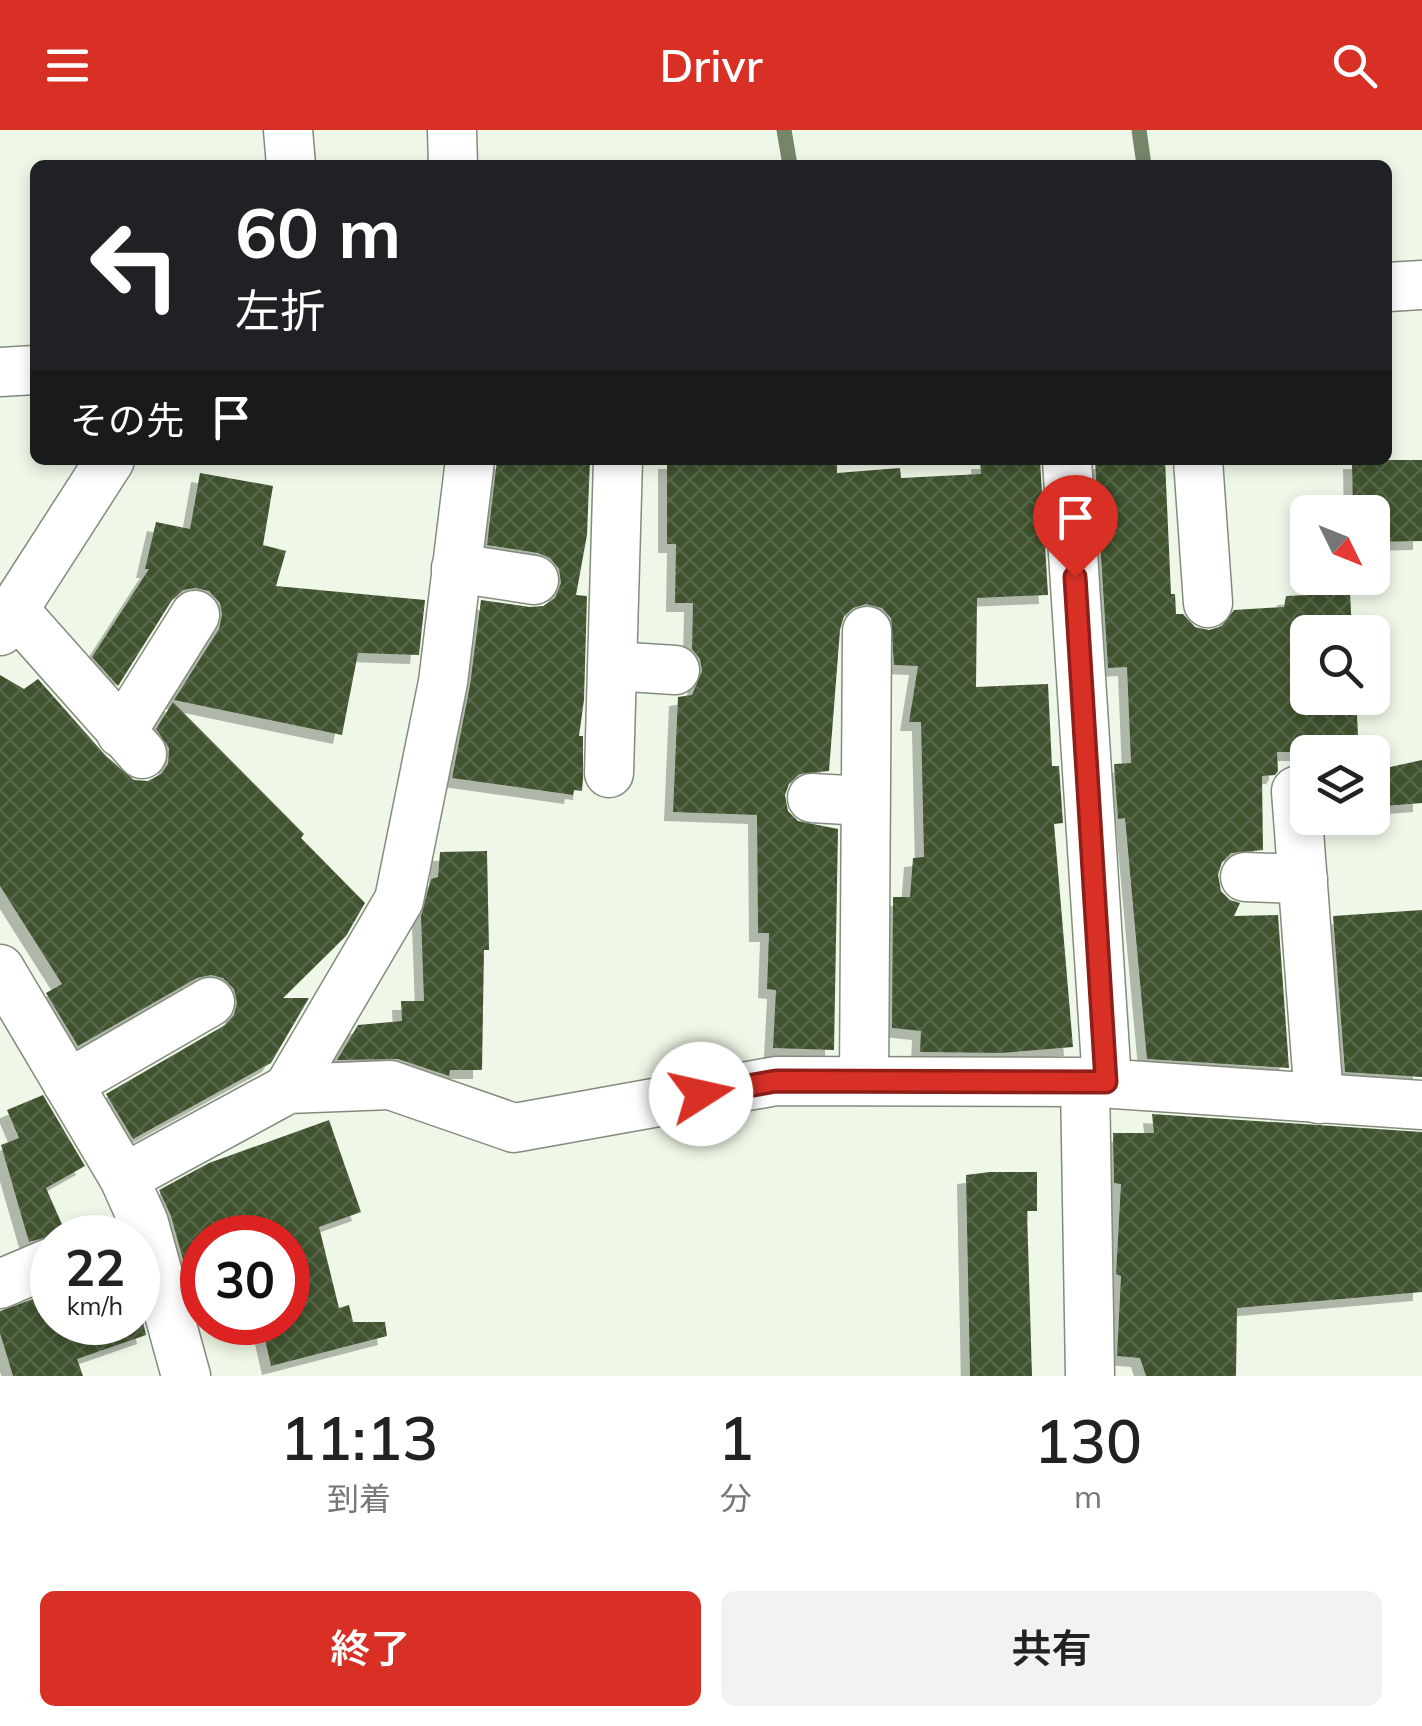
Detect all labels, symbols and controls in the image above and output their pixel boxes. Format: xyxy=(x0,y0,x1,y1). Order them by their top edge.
text: Drivr xyxy=(659,37,763,93)
icon: menu xyxy=(40,38,95,93)
icon: search xyxy=(1327,38,1382,93)
text: 60 m xyxy=(235,188,401,276)
icon: left xyxy=(70,200,200,330)
text: 左折 xyxy=(235,282,325,338)
icon: arrive xyxy=(204,390,259,445)
text: その先 xyxy=(70,396,184,444)
pin xyxy=(1033,475,1118,578)
icon: arrive xyxy=(1048,490,1103,545)
north arrow xyxy=(1290,495,1390,595)
map controls xyxy=(1290,495,1390,835)
button: search xyxy=(1290,615,1390,715)
button: layers xyxy=(1290,735,1390,835)
position arrow xyxy=(649,1042,753,1146)
speed limit sign: 30 xyxy=(180,1215,310,1345)
text: 22 xyxy=(65,1236,125,1299)
text: km/h xyxy=(67,1290,123,1321)
text: 11:13 xyxy=(280,1400,438,1475)
text: 1 xyxy=(718,1400,754,1475)
text: 130 xyxy=(1034,1403,1142,1478)
text: m xyxy=(1074,1476,1102,1516)
text: 到着 xyxy=(327,1478,391,1518)
text: 分 xyxy=(720,1478,752,1518)
button: 終了 xyxy=(40,1591,701,1706)
button: 共有 xyxy=(721,1591,1382,1706)

